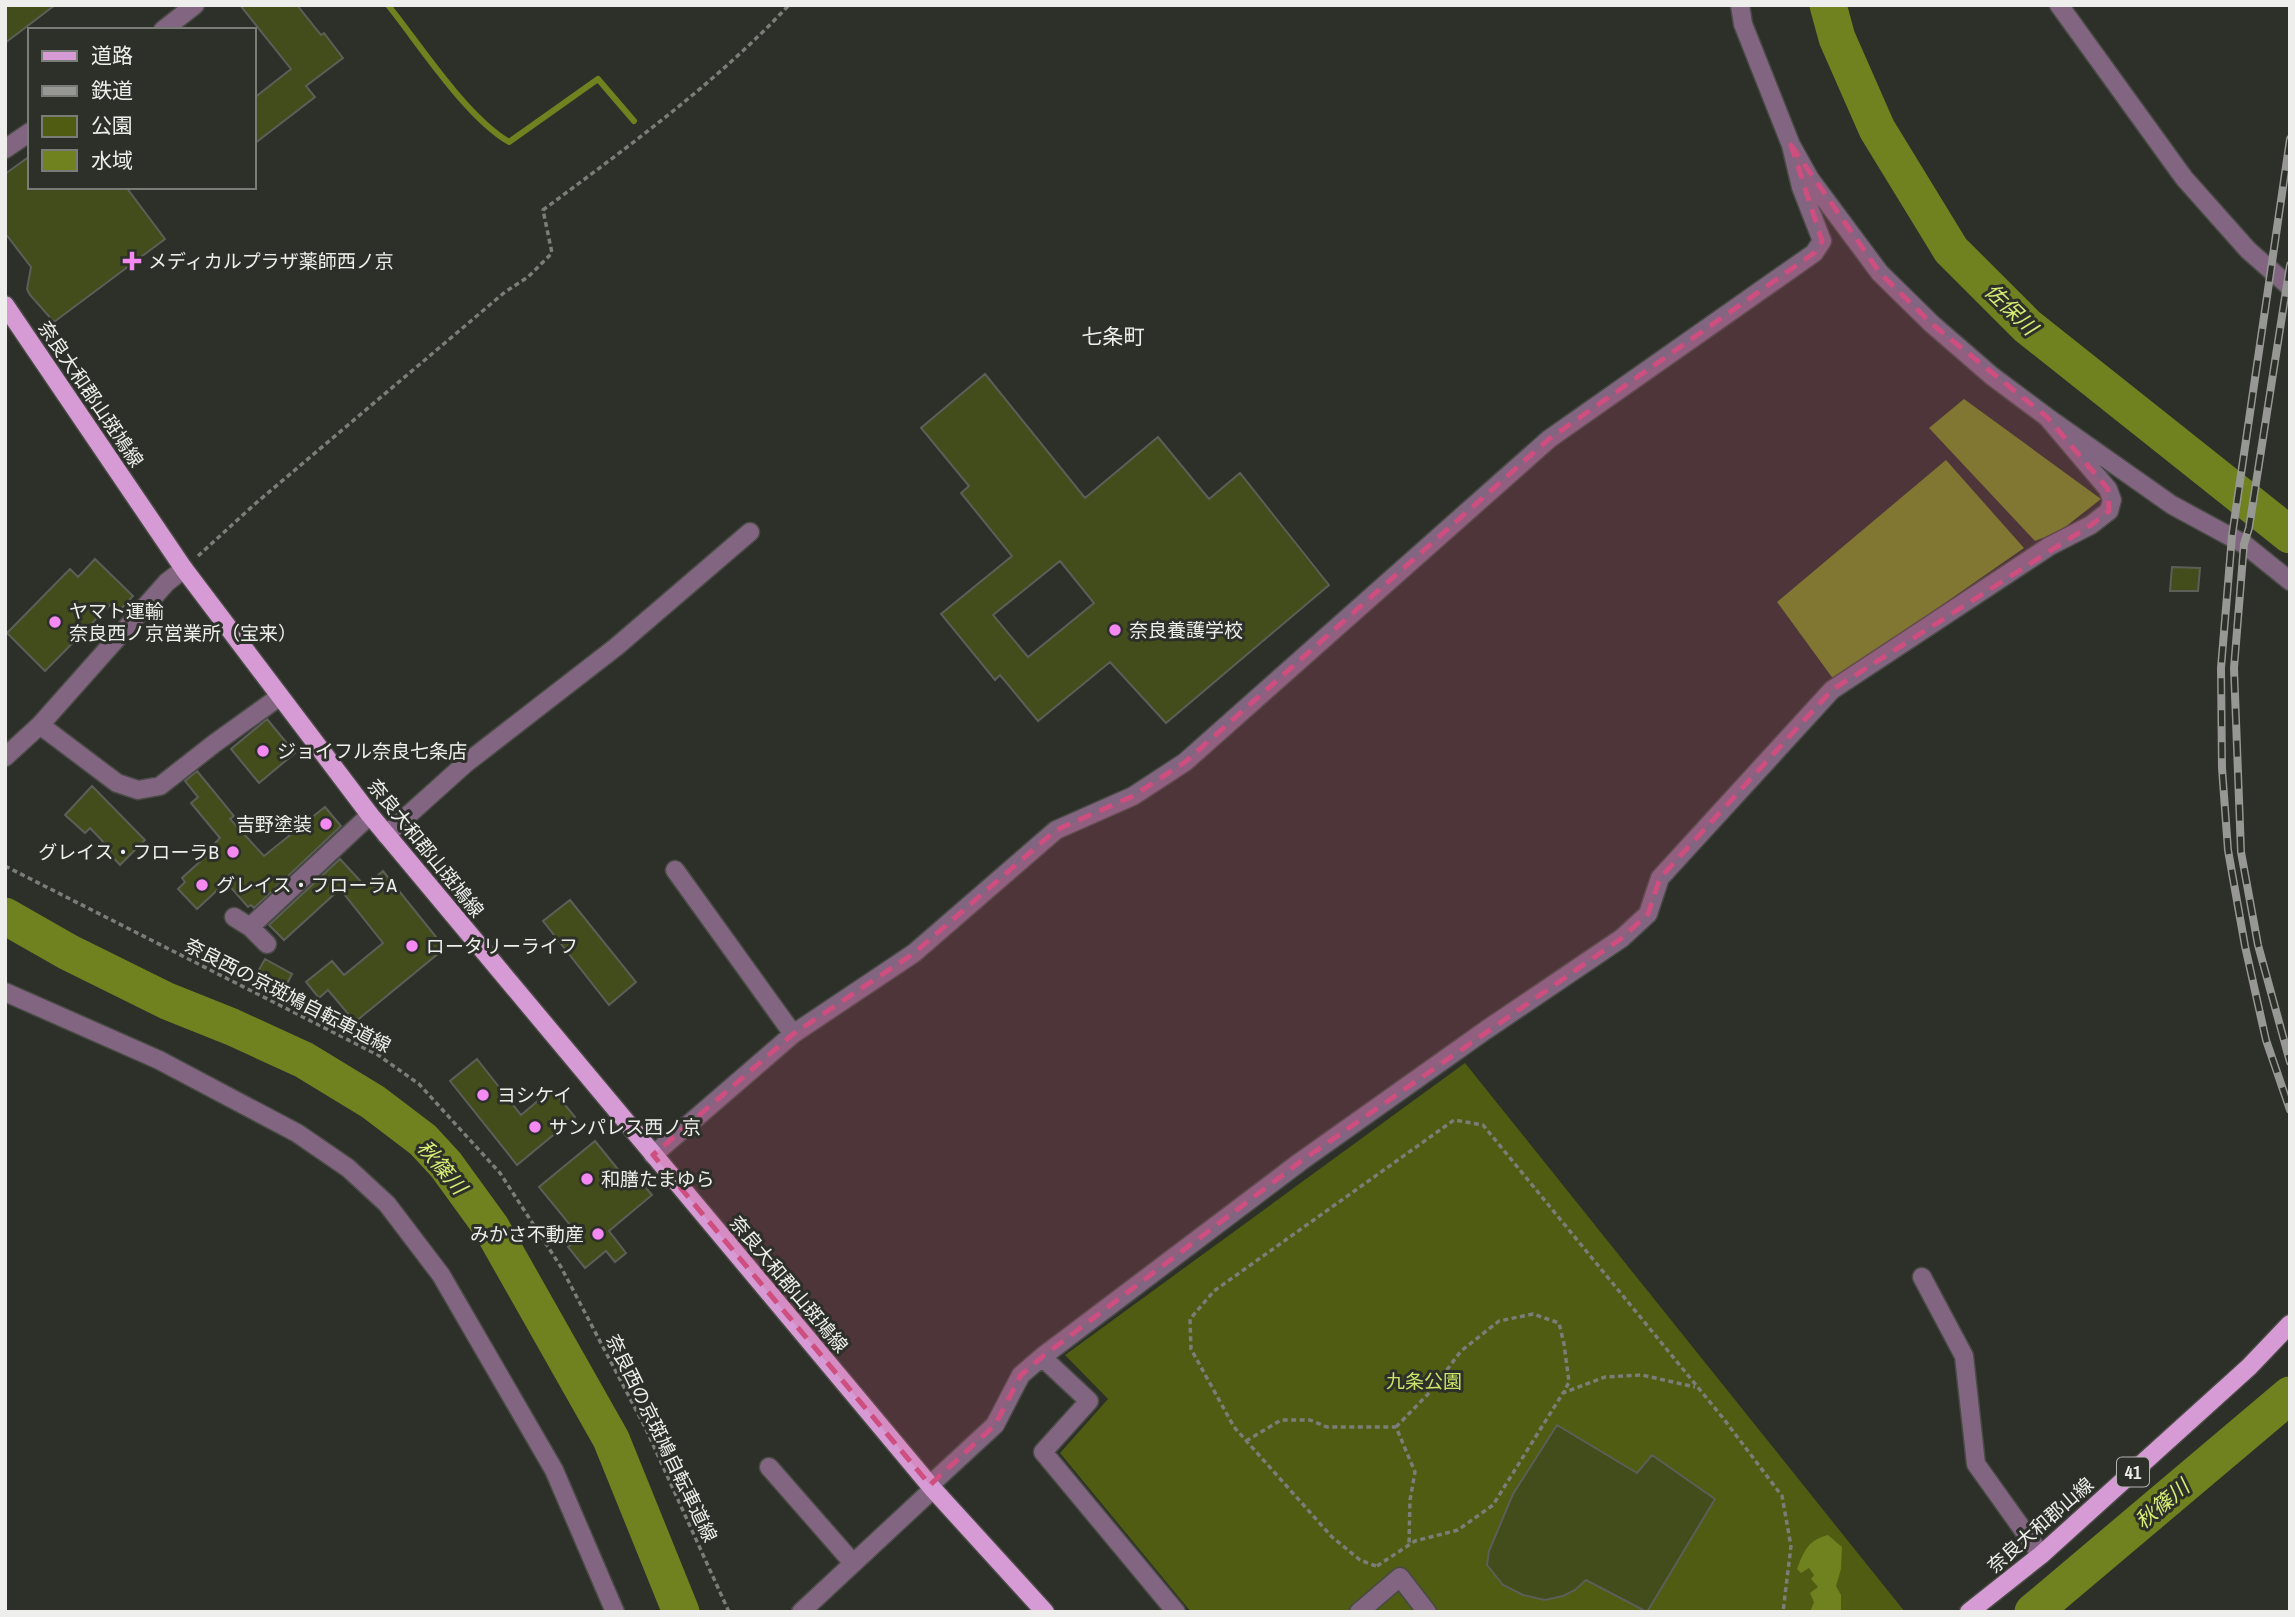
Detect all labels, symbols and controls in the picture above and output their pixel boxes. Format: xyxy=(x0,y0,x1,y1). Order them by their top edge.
legend xyxy=(28,28,256,189)
text: 道路 xyxy=(91,41,133,70)
text: 鉄道 xyxy=(91,76,133,105)
text: 公園 xyxy=(91,111,133,140)
text: 水域 xyxy=(91,146,133,175)
place label: メディカルプラザ薬師西ノ京 xyxy=(148,248,394,274)
marker: メディカルプラザ薬師西ノ京 xyxy=(122,251,142,271)
water label: 佐保川 xyxy=(1978,277,2045,343)
street label: 奈良大和郡山斑鳩線 xyxy=(32,316,150,472)
district label: 七条町 xyxy=(1082,322,1145,351)
place label: ヤマト運輸 奈良西ノ京営業所（宝来） xyxy=(69,598,297,646)
marker: ヤマト運輸 奈良西ノ京営業所（宝来） xyxy=(47,614,63,630)
place label: 奈良養護学校 xyxy=(1129,617,1243,643)
marker: 奈良養護学校 xyxy=(1107,622,1123,638)
place label: ジョイフル奈良七条店 xyxy=(277,738,467,764)
marker: ジョイフル奈良七条店 xyxy=(255,743,271,759)
street label: 奈良大和郡山斑鳩線 xyxy=(362,773,490,923)
place label: 吉野塗装 xyxy=(236,811,312,837)
marker: 吉野塗装 xyxy=(318,816,334,832)
place label: グレイス・フローラB xyxy=(38,839,219,865)
marker: グレイス・フローラB xyxy=(225,844,241,860)
place label: グレイス・フローラA xyxy=(216,872,397,898)
marker: グレイス・フローラA xyxy=(194,877,210,893)
street label: 奈良西の京斑鳩自転車道線 xyxy=(181,932,395,1058)
place label: ロータリーライフ xyxy=(426,933,578,959)
marker: ロータリーライフ xyxy=(404,938,420,954)
place label: ヨシケイ xyxy=(497,1082,573,1108)
marker: ヨシケイ xyxy=(475,1087,491,1103)
place label: サンパレス西ノ京 xyxy=(549,1114,701,1140)
marker: サンパレス西ノ京 xyxy=(527,1119,543,1135)
water label: 秋篠川 xyxy=(411,1134,475,1202)
place label: 和膳たまゆら xyxy=(601,1166,714,1192)
marker: 和膳たまゆら xyxy=(579,1171,595,1187)
street label: 奈良大和郡山斑鳩線 xyxy=(724,1210,854,1358)
place label: みかさ不動産 xyxy=(470,1221,584,1247)
marker: みかさ不動産 xyxy=(590,1226,606,1242)
street label: 奈良西の京斑鳩自転車道線 xyxy=(600,1330,724,1546)
park label: 九条公園 xyxy=(1386,1368,1462,1394)
road number: 41 xyxy=(2117,1457,2149,1486)
water label: 秋篠川 xyxy=(2129,1471,2197,1535)
street label: 奈良大和郡山線 xyxy=(1981,1472,2099,1578)

